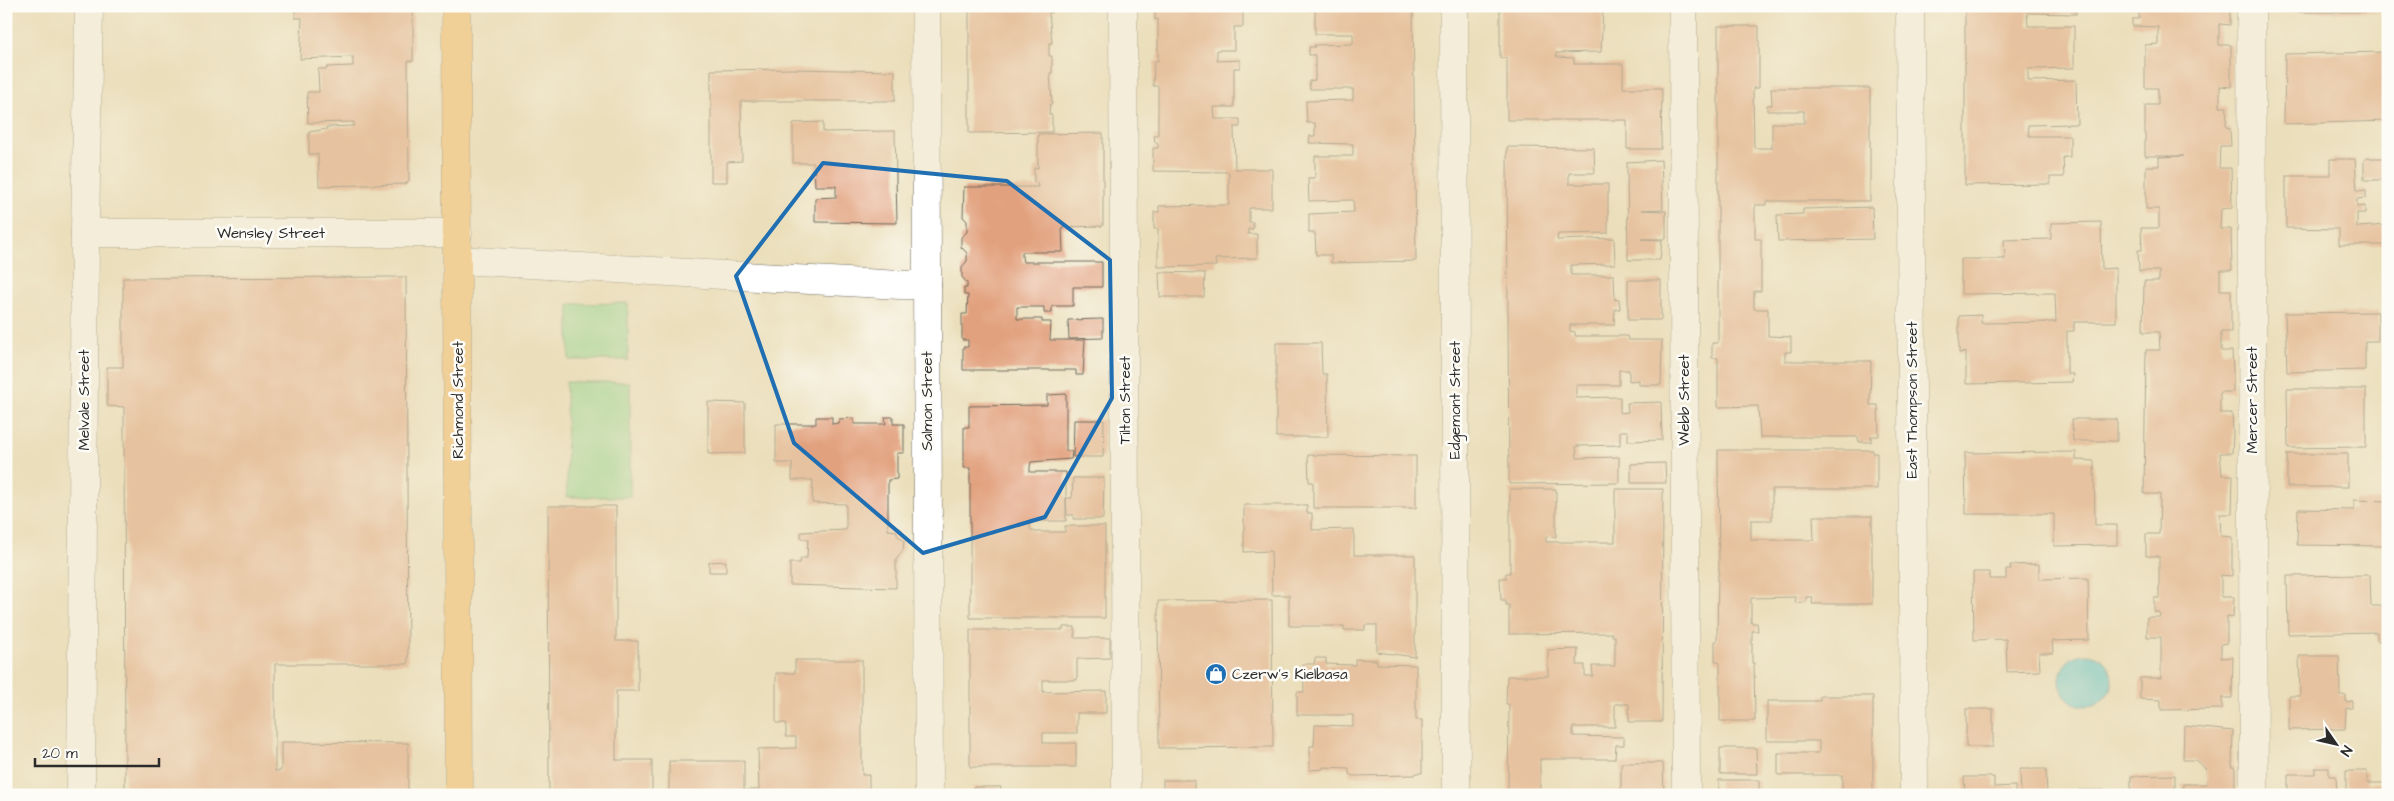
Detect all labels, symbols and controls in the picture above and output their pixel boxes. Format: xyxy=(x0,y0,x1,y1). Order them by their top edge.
street label: Wensley Street xyxy=(217,223,325,245)
street label: East Thompson Street xyxy=(1902,321,1923,479)
street label: Richmond Street xyxy=(448,341,469,459)
street label: Edgemont Street xyxy=(1445,341,1467,459)
street label: Mercer Street xyxy=(2242,347,2263,453)
street label: Melvale Street xyxy=(74,349,95,451)
street label: Salmon Street xyxy=(917,351,938,451)
street label: Webb Street xyxy=(1674,354,1695,446)
street label: Tilton Street xyxy=(1115,356,1136,444)
shop icon: Czerw's Kielbasa xyxy=(1204,662,1228,686)
place label: Czerw's Kielbasa xyxy=(1232,664,1348,685)
north arrow xyxy=(2312,718,2362,768)
scale bar xyxy=(35,736,159,768)
text: N xyxy=(2335,741,2357,760)
text: 20 m xyxy=(42,743,78,764)

